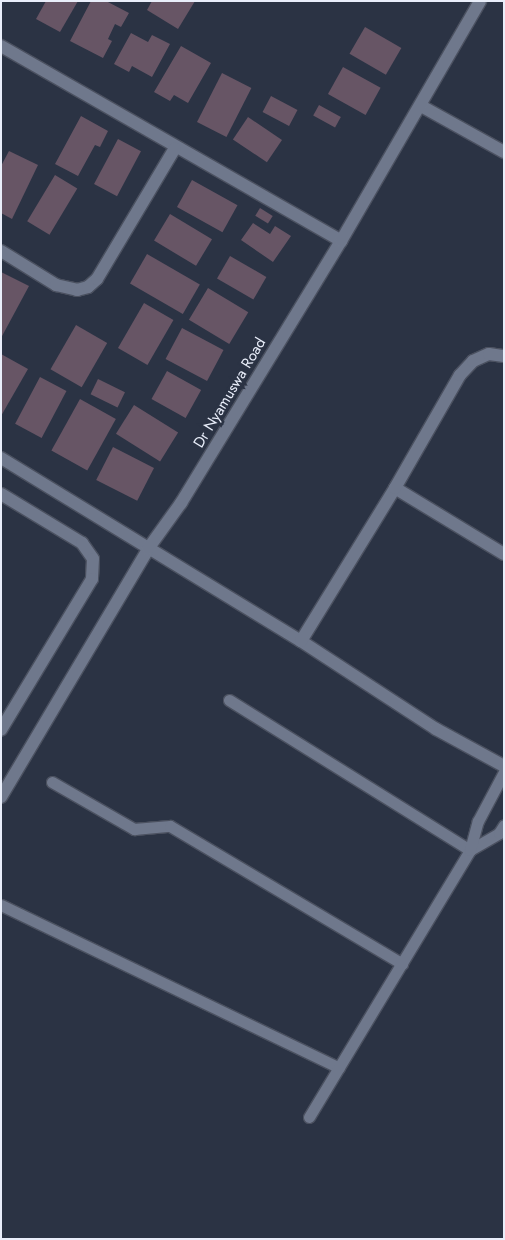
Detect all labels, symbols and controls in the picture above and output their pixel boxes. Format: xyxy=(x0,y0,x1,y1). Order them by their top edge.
street label: Dr Nyamuswa Road xyxy=(190,335,270,451)

